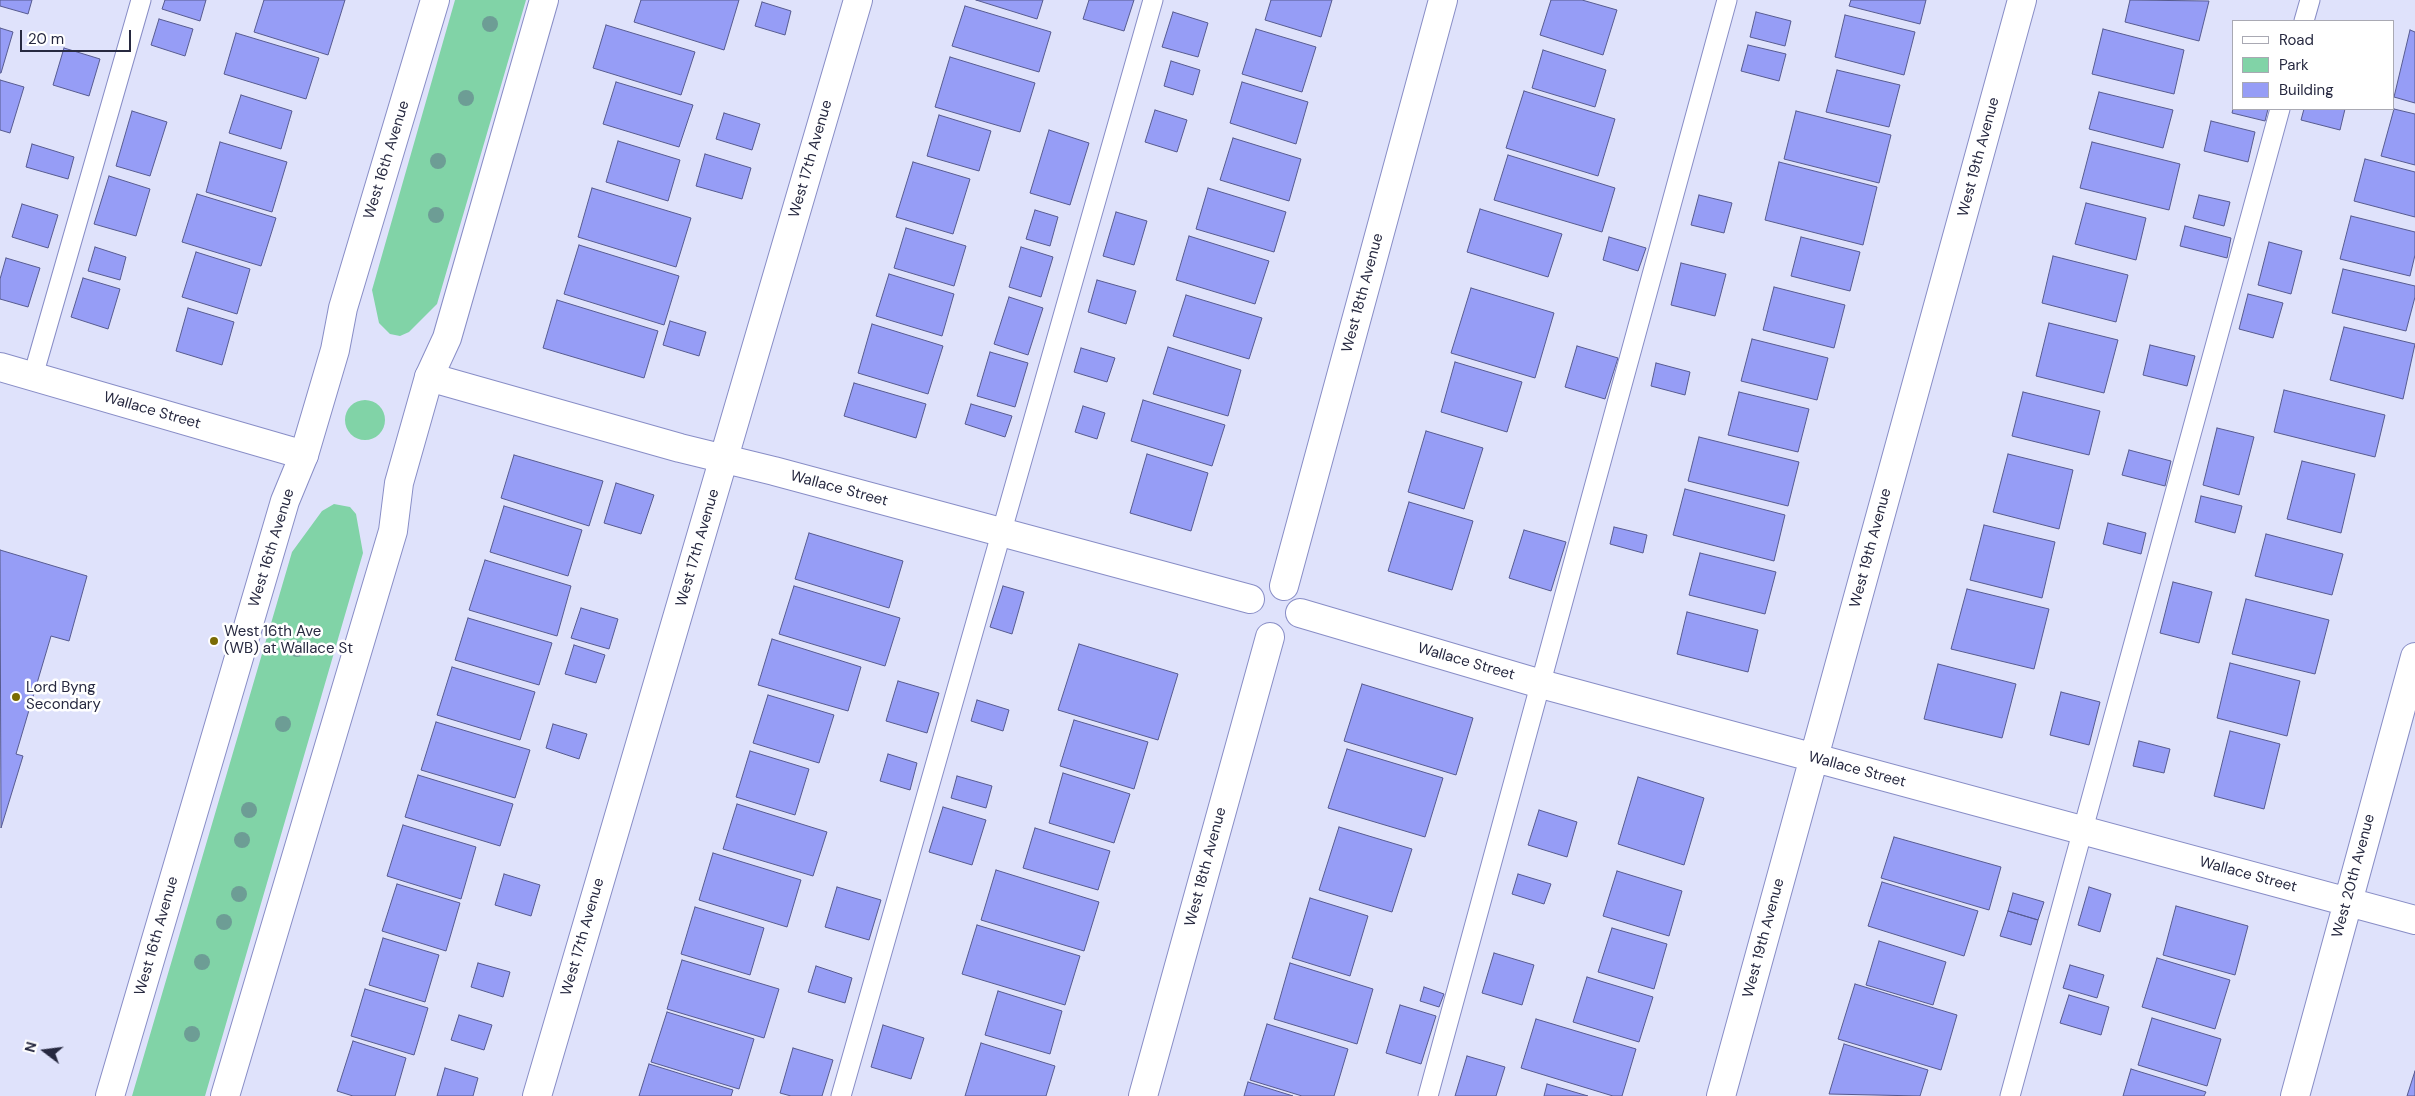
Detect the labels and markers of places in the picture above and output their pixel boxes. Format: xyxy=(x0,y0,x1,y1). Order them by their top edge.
place label: West 16th Ave (WB) at Wallace St xyxy=(224,623,353,658)
marker: West 16th Ave (WB) at Wallace St xyxy=(208,635,220,647)
place label: Lord Byng Secondary xyxy=(26,679,101,714)
marker: Lord Byng Secondary xyxy=(10,691,22,703)

